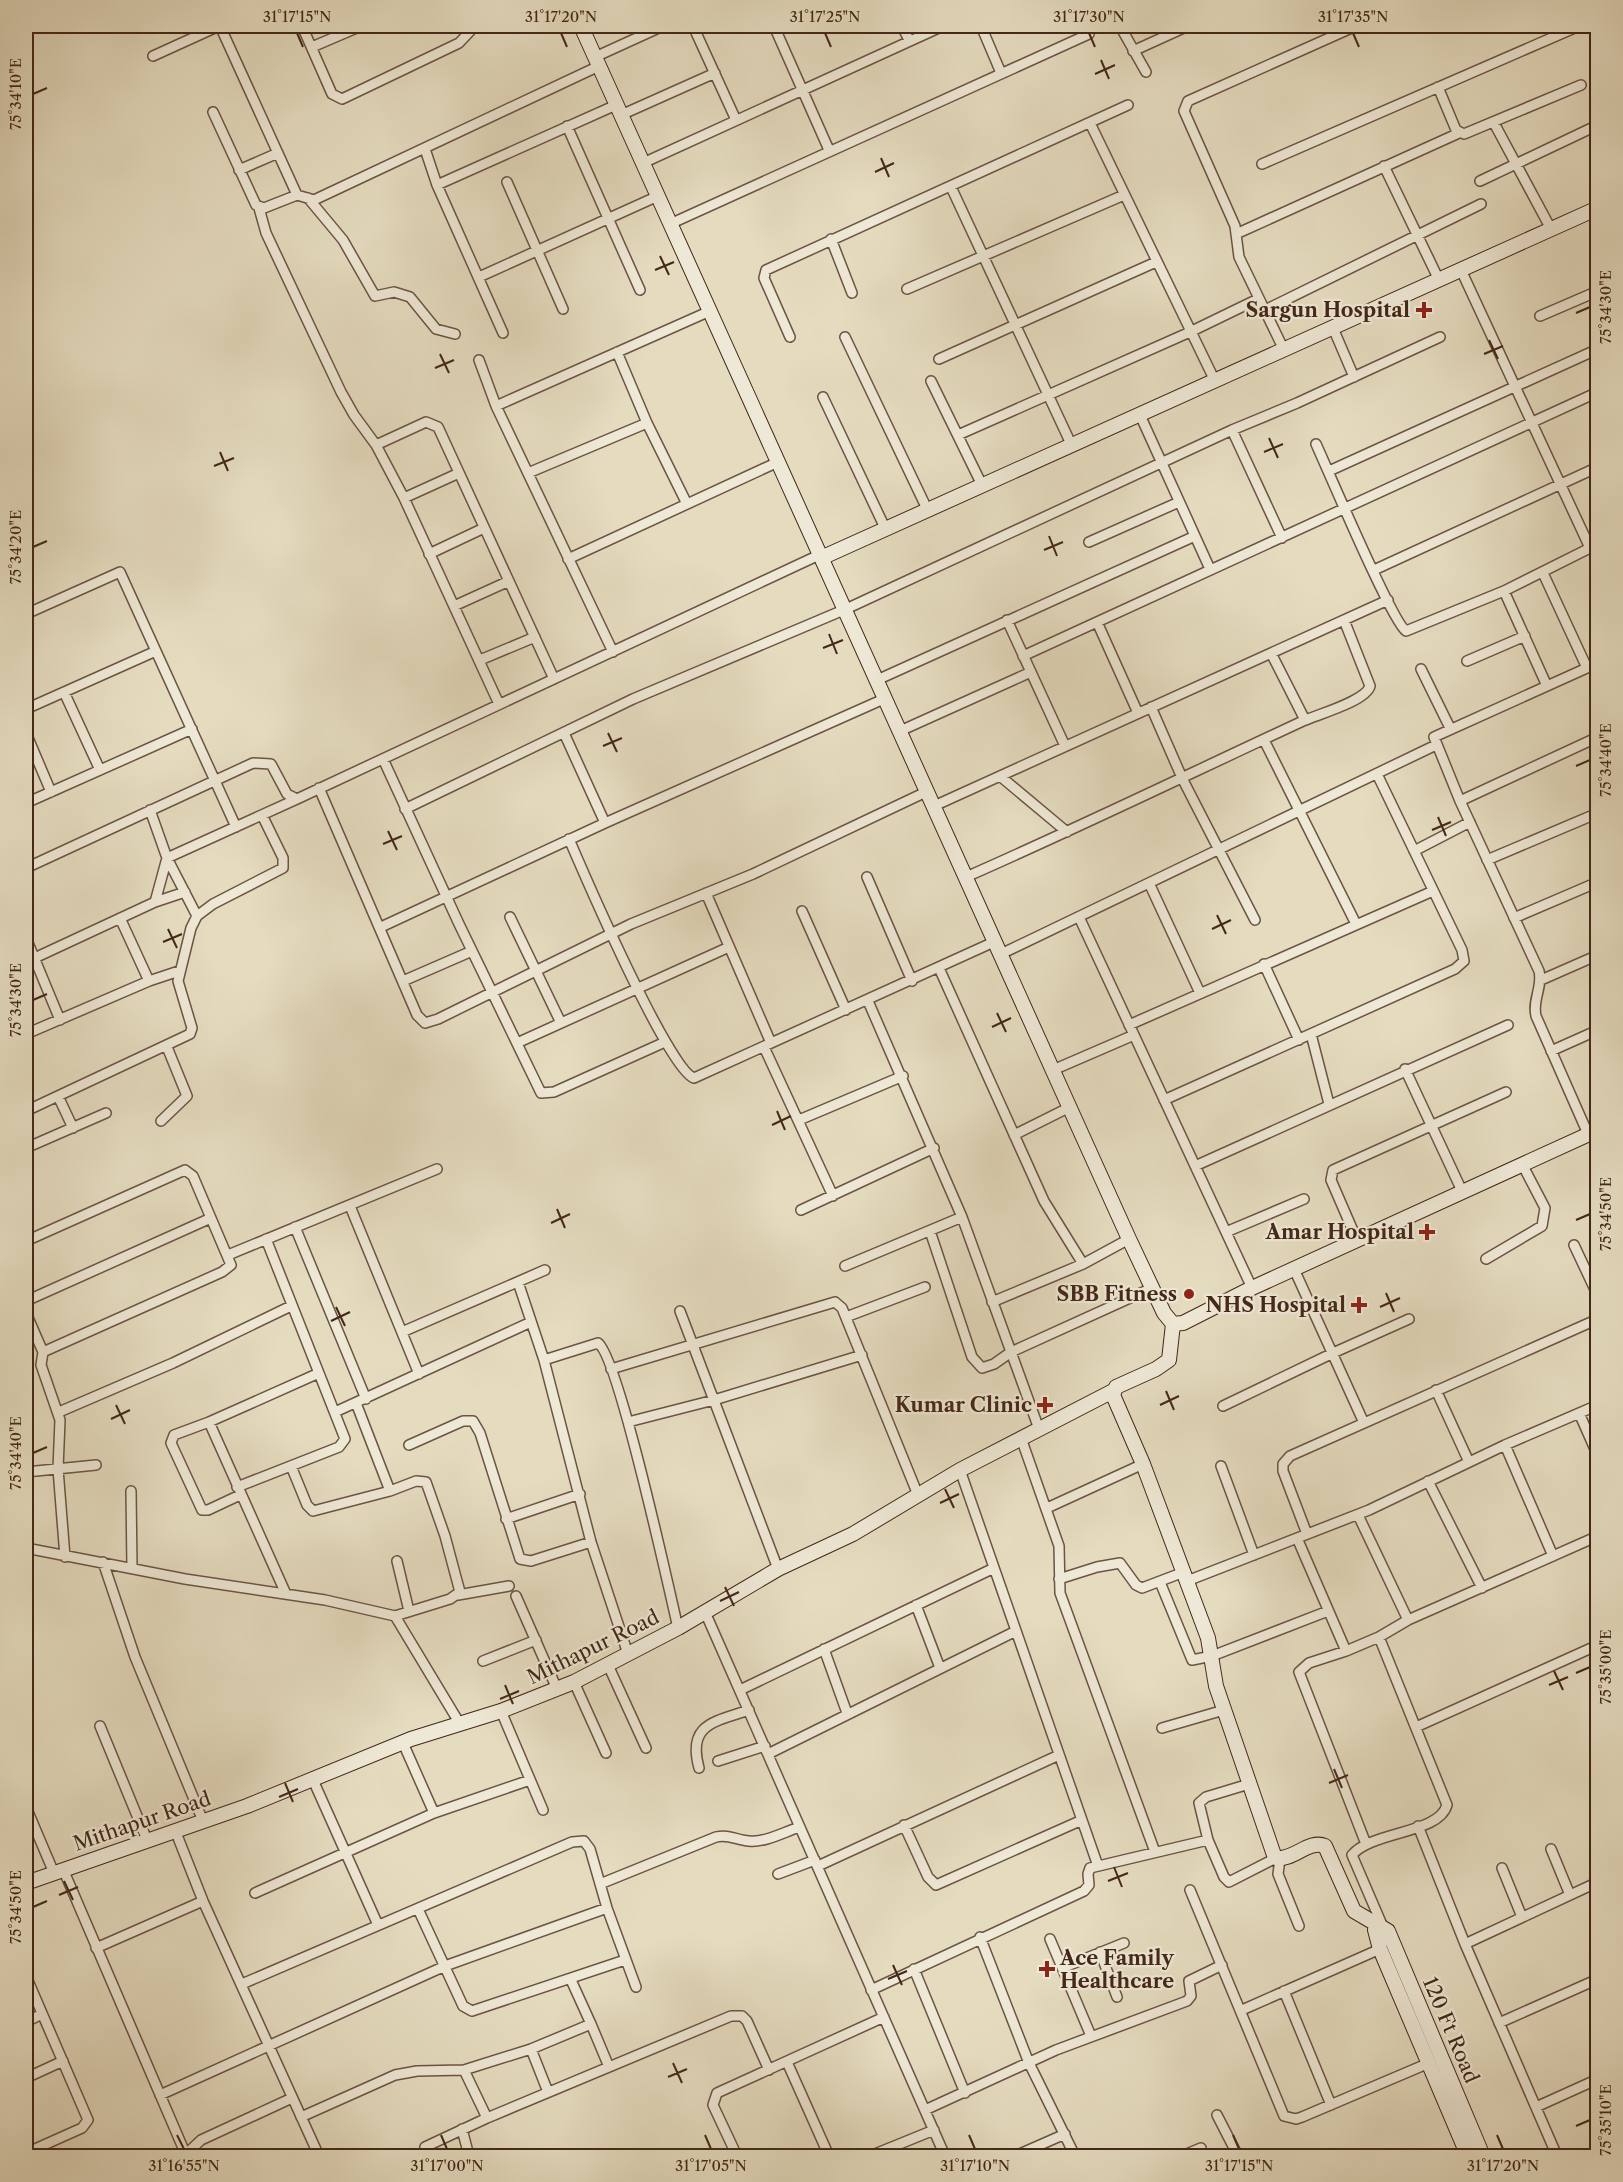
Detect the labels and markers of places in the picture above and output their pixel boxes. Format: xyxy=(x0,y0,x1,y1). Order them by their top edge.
place label: Sargun Hospital xyxy=(1246,298,1410,322)
marker: Sargun Hospital xyxy=(1415,301,1433,319)
place label: Amar Hospital xyxy=(1264,1220,1414,1244)
marker: Amar Hospital xyxy=(1418,1223,1436,1241)
place label: SBB Fitness xyxy=(1057,1282,1177,1306)
marker: SBB Fitness xyxy=(1182,1287,1196,1301)
place label: NHS Hospital xyxy=(1206,1293,1346,1317)
marker: NHS Hospital xyxy=(1350,1296,1368,1314)
place label: Kumar Clinic xyxy=(895,1393,1032,1417)
marker: Kumar Clinic xyxy=(1036,1396,1054,1414)
place label: Ace Family Healthcare xyxy=(1059,1946,1174,1993)
marker: Ace Family Healthcare xyxy=(1038,1960,1056,1978)

